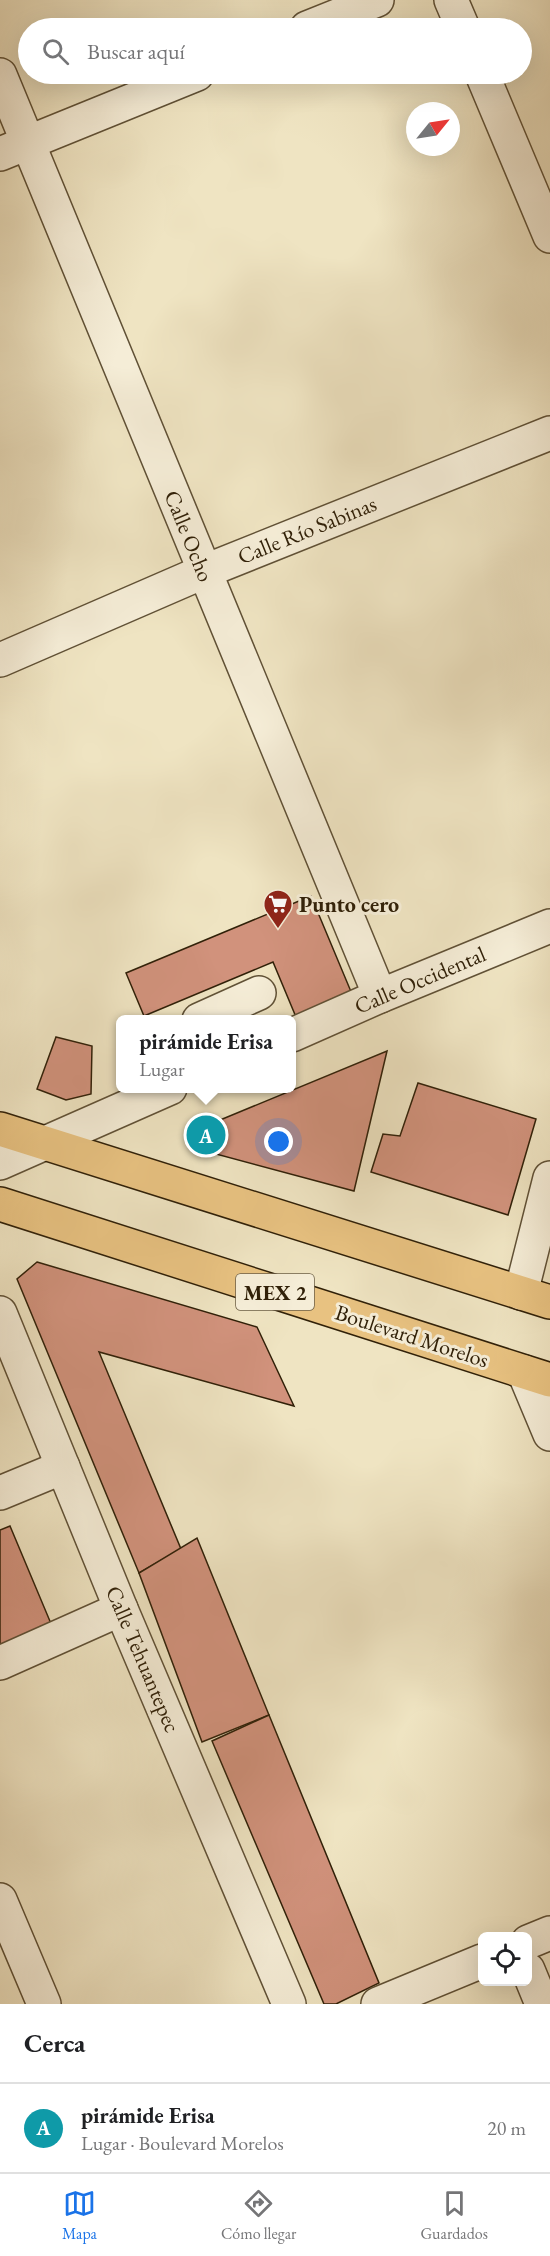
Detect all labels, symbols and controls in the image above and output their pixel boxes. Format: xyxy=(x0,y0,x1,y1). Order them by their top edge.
search box xyxy=(18,18,532,84)
icon: search xyxy=(39,35,72,68)
text: Buscar aquí xyxy=(87,37,185,66)
north arrow xyxy=(406,102,460,156)
street label: Calle Ocho xyxy=(158,486,220,586)
street label: Calle Río Sabinas xyxy=(233,489,381,571)
supermarket icon: Punto cero xyxy=(262,888,294,930)
place label: Punto cero xyxy=(299,890,399,919)
street label: Calle Occidental xyxy=(350,939,490,1021)
popup xyxy=(116,1015,296,1093)
text: pirámide Erisa xyxy=(139,1027,273,1056)
text: Lugar xyxy=(139,1056,185,1082)
pin: A xyxy=(186,1112,226,1158)
your location xyxy=(264,1127,293,1156)
road number: MEX 2 xyxy=(236,1274,314,1310)
street label: Boulevard Morelos xyxy=(332,1298,492,1374)
street label: Calle Tehuantepec xyxy=(99,1581,187,1737)
map controls xyxy=(478,1932,532,1986)
button: locate xyxy=(478,1932,532,1986)
text: Cerca xyxy=(24,2026,85,2060)
text: pirámide Erisa xyxy=(81,2101,215,2130)
text: A xyxy=(36,2115,51,2141)
text: 20 m xyxy=(487,2115,526,2141)
text: Lugar · Boulevard Morelos xyxy=(81,2130,284,2156)
tab: Mapa xyxy=(62,2187,97,2244)
tab: Cómo llegar xyxy=(221,2187,296,2244)
tab: Guardados xyxy=(420,2187,488,2244)

